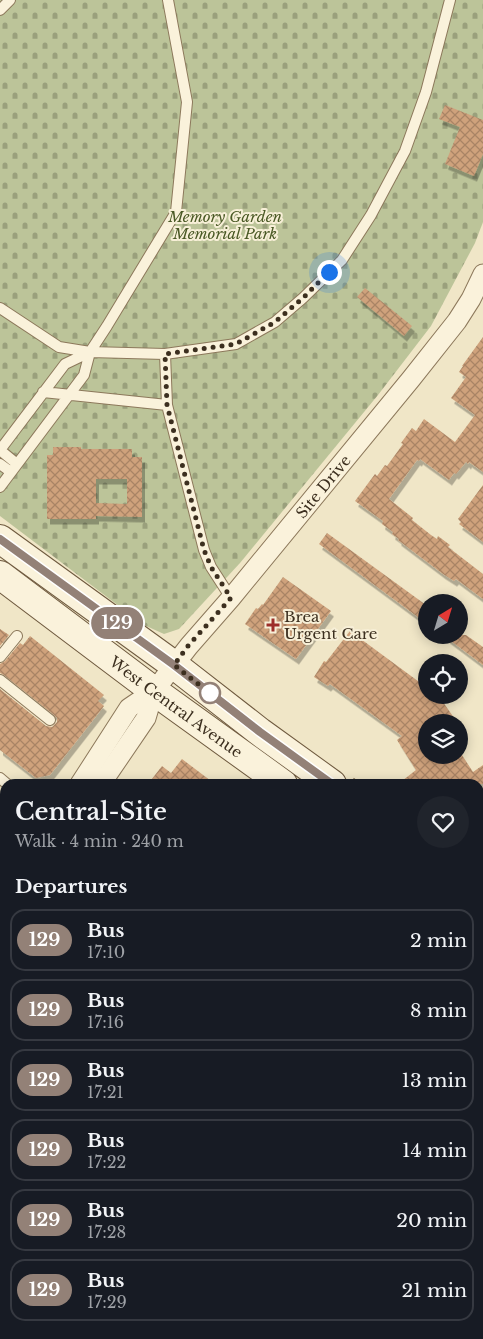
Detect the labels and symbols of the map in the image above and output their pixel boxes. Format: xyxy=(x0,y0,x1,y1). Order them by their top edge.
park label: Memory Garden Memorial Park xyxy=(167,207,282,243)
your location xyxy=(317,260,342,285)
street label: Site Drive xyxy=(291,451,354,522)
north arrow xyxy=(418,594,468,644)
line badge: 129 xyxy=(88,607,146,639)
place label: Brea Urgent Care xyxy=(284,607,377,643)
marker: Brea Urgent Care xyxy=(266,618,280,632)
street label: West Central Avenue xyxy=(105,651,246,761)
unlabelled marker xyxy=(199,682,221,704)

